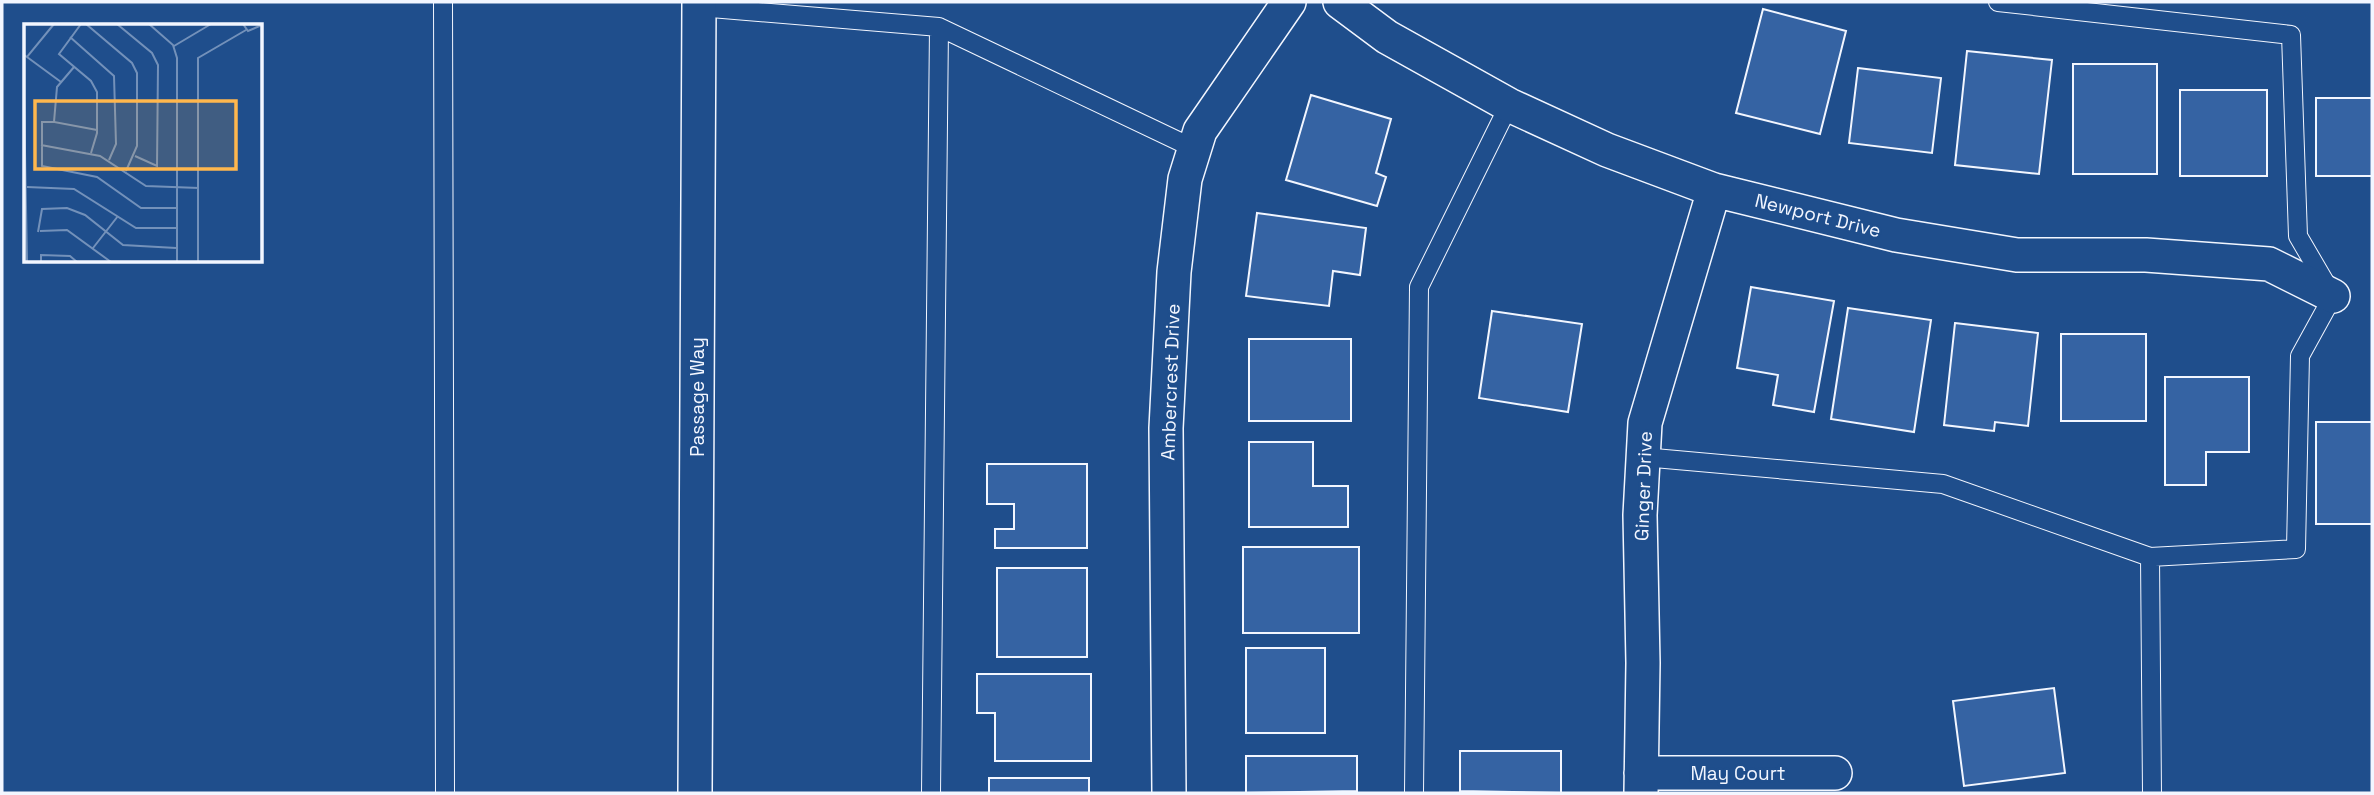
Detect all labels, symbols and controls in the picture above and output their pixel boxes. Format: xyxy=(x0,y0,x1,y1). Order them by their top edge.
inset map xyxy=(24,24,262,262)
street label: Newport Drive xyxy=(1752,188,1884,243)
street label: Ambercrest Drive xyxy=(1155,303,1186,461)
street label: Passage Way xyxy=(685,337,710,457)
street label: Ginger Drive xyxy=(1629,431,1658,541)
street label: May Court xyxy=(1690,761,1786,786)

